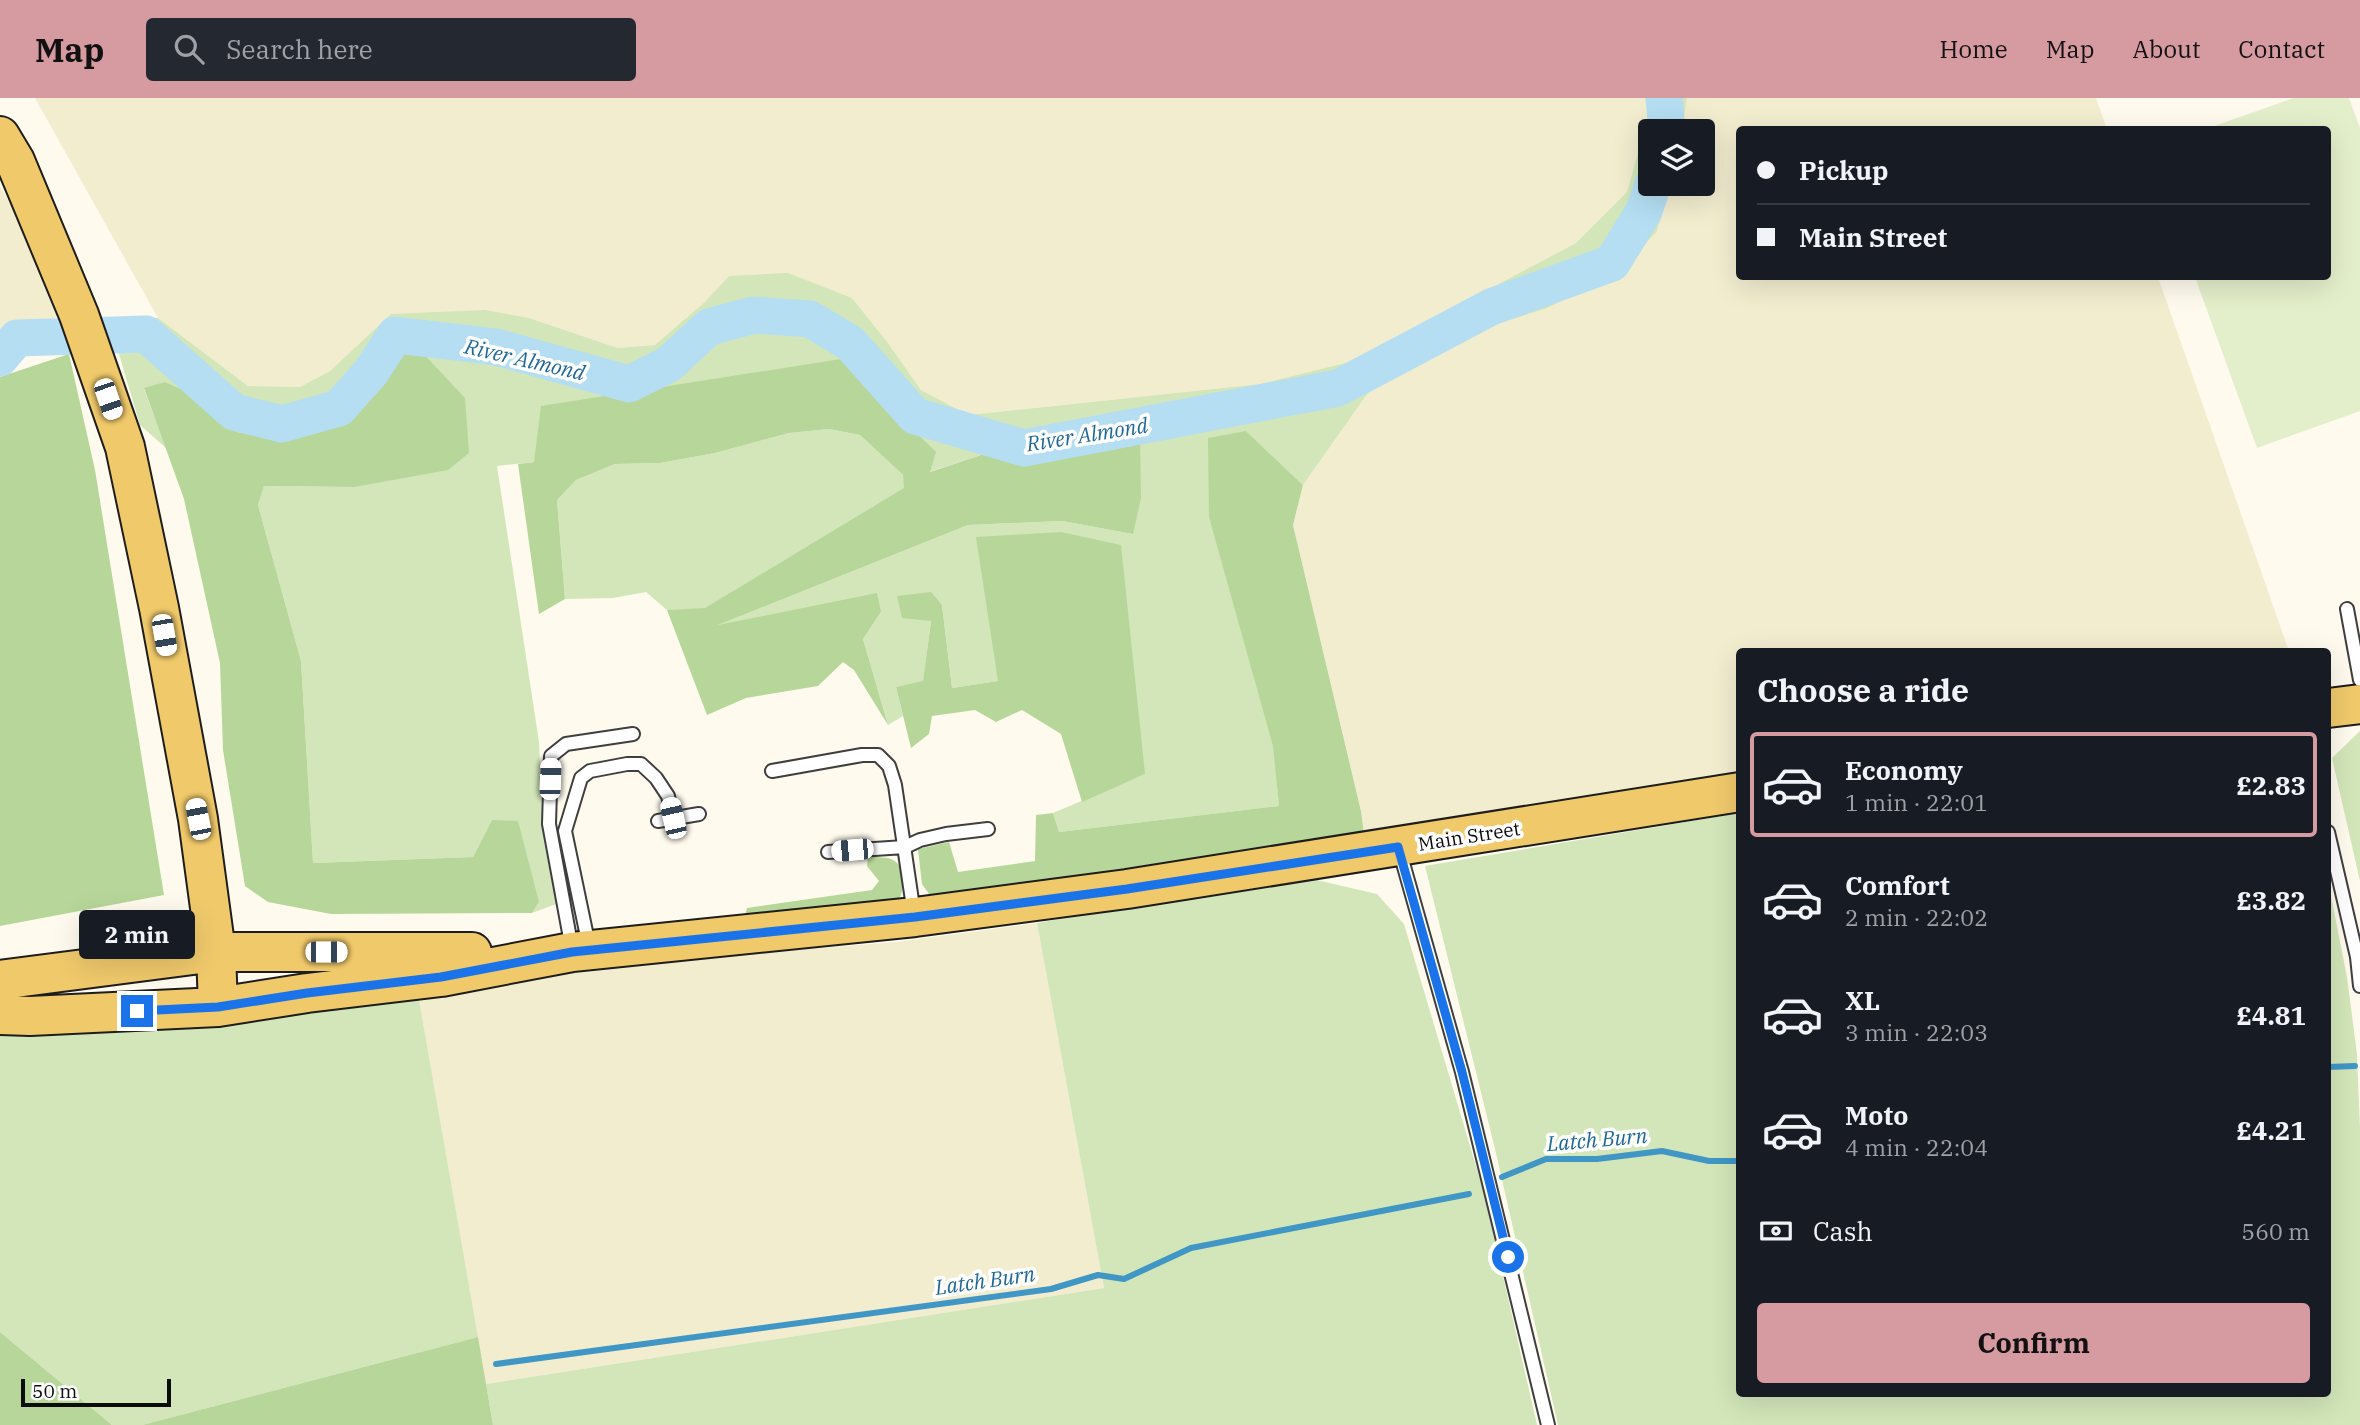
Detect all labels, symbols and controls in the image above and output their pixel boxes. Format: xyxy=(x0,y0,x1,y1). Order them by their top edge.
search box xyxy=(146,18,636,81)
text: Map xyxy=(35,28,104,71)
icon: search xyxy=(170,30,208,68)
text: Search here xyxy=(226,32,373,66)
text: Home xyxy=(1940,33,2008,65)
text: Map xyxy=(2046,33,2094,65)
text: About xyxy=(2132,33,2200,65)
text: Contact xyxy=(2238,33,2325,65)
map controls xyxy=(1638,119,1715,196)
button: layers xyxy=(1638,119,1715,196)
text: Pickup xyxy=(1799,153,1889,187)
text: Main Street xyxy=(1799,220,1947,254)
water label: River Almond xyxy=(461,331,588,387)
car xyxy=(92,376,125,422)
water label: River Almond xyxy=(1023,411,1150,458)
car xyxy=(151,612,178,658)
text: Choose a ride xyxy=(1757,669,1969,711)
icon: car xyxy=(1761,753,1824,816)
text: Economy xyxy=(1845,753,1963,787)
car xyxy=(539,758,562,800)
text: £2.83 xyxy=(2236,768,2306,802)
text: 1 min · 22:01 xyxy=(1845,787,1988,817)
car xyxy=(659,795,688,841)
car xyxy=(184,796,213,842)
street label: Main Street xyxy=(1416,816,1522,856)
car xyxy=(831,838,874,862)
icon: car xyxy=(1761,868,1824,931)
text: Comfort xyxy=(1845,868,1950,902)
text: £3.82 xyxy=(2236,883,2306,917)
text: 2 min · 22:02 xyxy=(1845,902,1988,932)
callout: 2 min xyxy=(79,909,195,958)
text: 2 min xyxy=(105,919,169,949)
car xyxy=(306,942,348,963)
icon: car xyxy=(1761,983,1824,1046)
text: XL xyxy=(1845,983,1880,1017)
route end xyxy=(121,995,153,1027)
text: £4.81 xyxy=(2236,998,2306,1032)
text: 3 min · 22:03 xyxy=(1845,1017,1988,1047)
icon: car xyxy=(1761,1098,1824,1161)
text: Moto xyxy=(1845,1098,1908,1132)
text: £4.21 xyxy=(2236,1113,2306,1147)
water label: Latch Burn xyxy=(1545,1121,1648,1157)
text: 4 min · 22:04 xyxy=(1845,1132,1988,1162)
icon: cash xyxy=(1757,1212,1795,1250)
text: Cash xyxy=(1813,1214,1873,1248)
text: 560 m xyxy=(2241,1216,2310,1246)
route start xyxy=(1492,1241,1524,1273)
water label: Latch Burn xyxy=(932,1259,1037,1301)
button: Confirm xyxy=(1757,1303,2310,1383)
scale bar xyxy=(21,1376,172,1408)
text: 50 m xyxy=(32,1379,77,1403)

